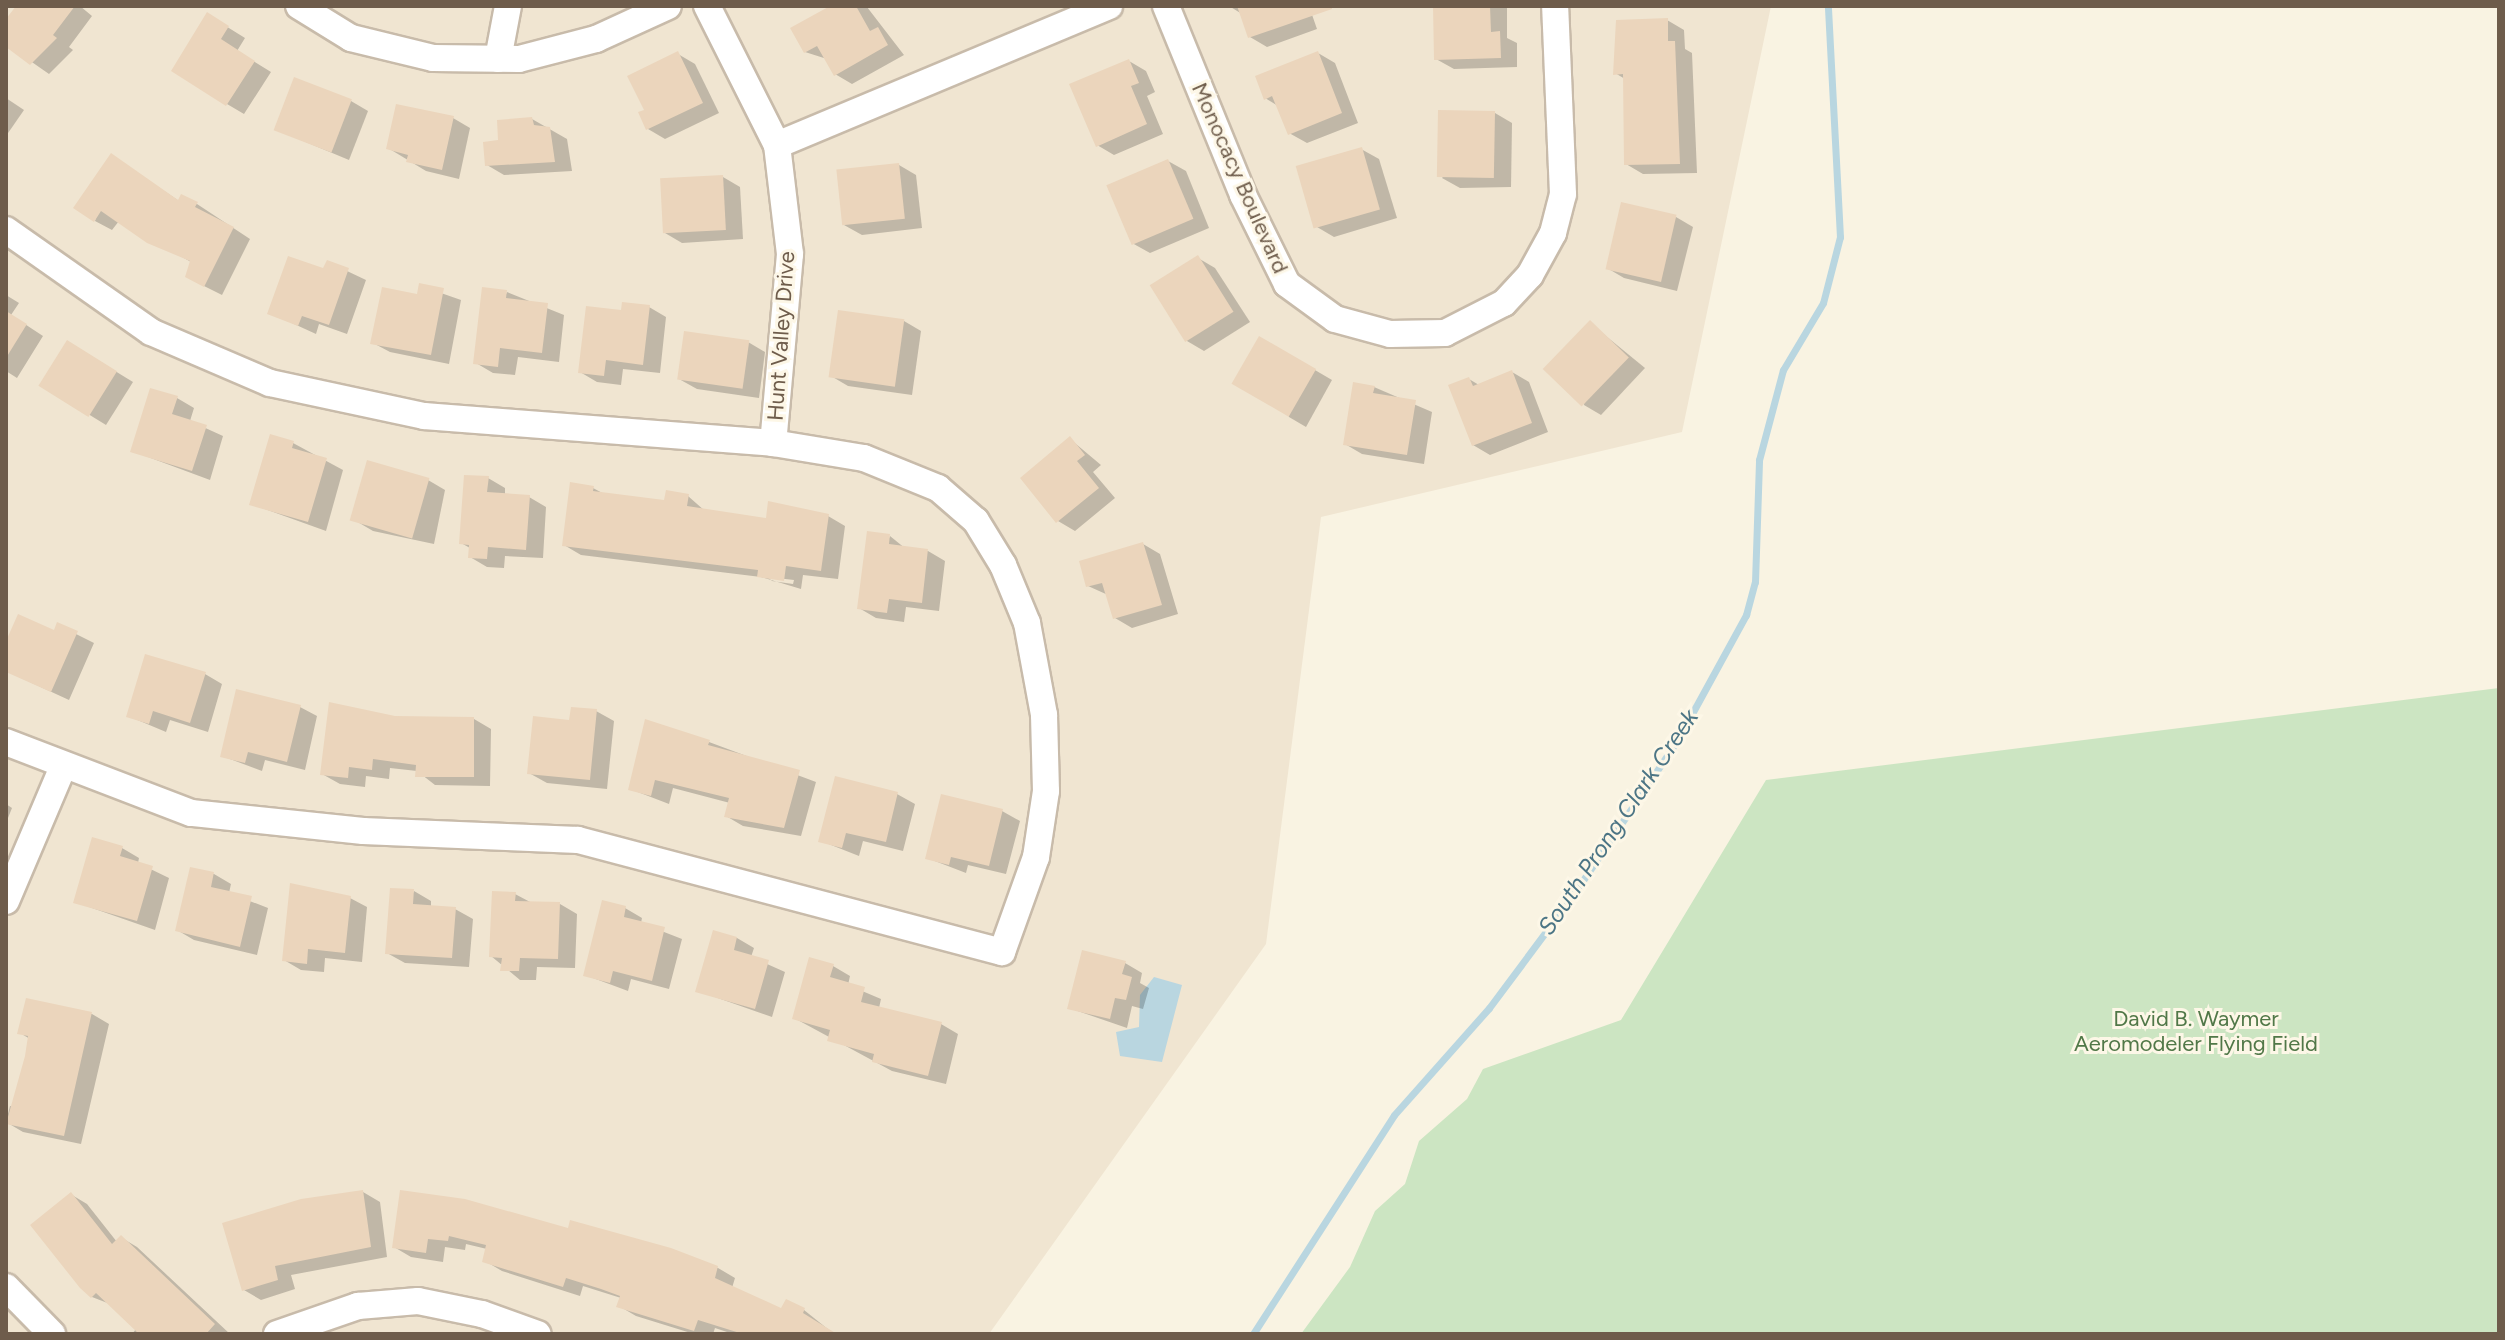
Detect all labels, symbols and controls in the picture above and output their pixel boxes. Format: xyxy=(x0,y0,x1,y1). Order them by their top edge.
street label: Monocacy Boulevard xyxy=(1186,79,1294,277)
street label: Hunt Valley Drive xyxy=(762,250,800,422)
water label: South Prong Clark Creek xyxy=(1532,704,1704,940)
park label: David B. Waymer Aeromodeler Flying Field xyxy=(2074,1005,2318,1056)

